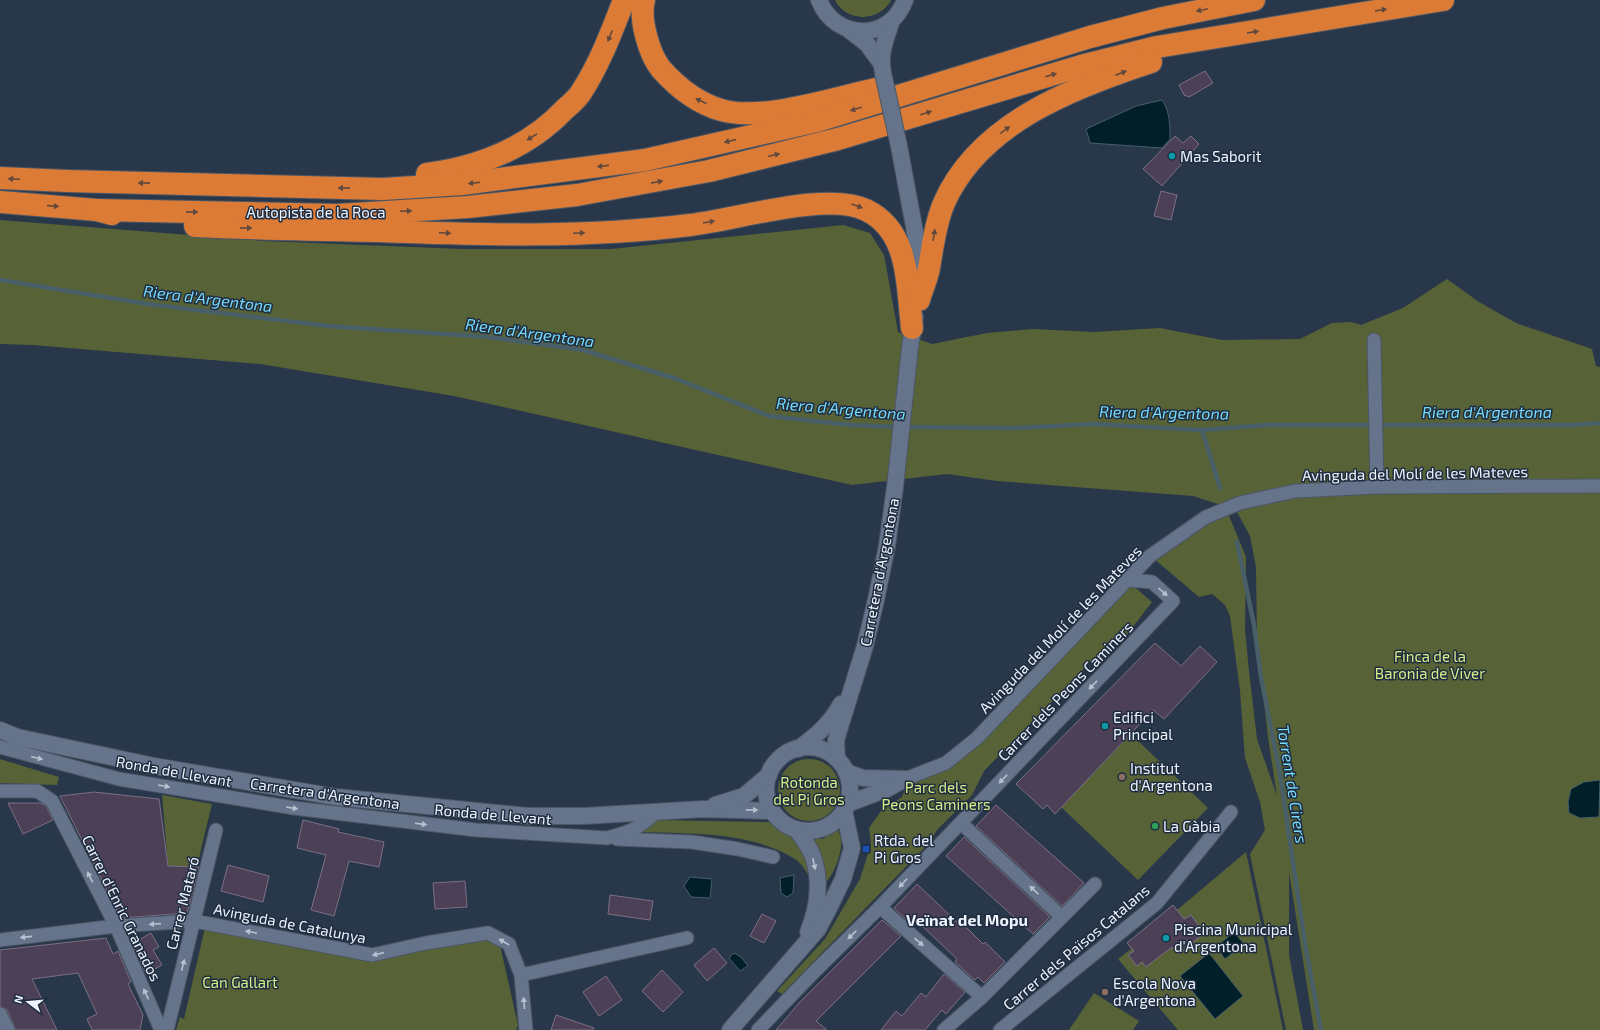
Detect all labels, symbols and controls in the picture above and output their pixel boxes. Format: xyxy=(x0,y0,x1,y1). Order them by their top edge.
one-way arrow xyxy=(1196,7,1208,13)
one-way arrow xyxy=(1375,7,1387,13)
one-way arrow xyxy=(1246,29,1259,35)
one-way arrow xyxy=(606,31,612,43)
one-way arrow xyxy=(1116,69,1128,75)
one-way arrow xyxy=(1045,72,1057,78)
one-way arrow xyxy=(696,98,707,104)
one-way arrow xyxy=(850,106,862,112)
one-way arrow xyxy=(920,110,932,116)
one-way arrow xyxy=(1000,126,1010,134)
one-way arrow xyxy=(526,134,538,141)
one-way arrow xyxy=(724,138,737,144)
place label: Mas Saborit xyxy=(1180,147,1262,165)
marker: Mas Saborit xyxy=(1167,151,1177,161)
one-way arrow xyxy=(768,152,780,158)
one-way arrow xyxy=(597,163,609,169)
one-way arrow xyxy=(8,175,20,182)
one-way arrow xyxy=(651,178,663,184)
one-way arrow xyxy=(468,179,480,186)
one-way arrow xyxy=(138,180,150,187)
one-way arrow xyxy=(338,185,350,192)
one-way arrow xyxy=(47,203,59,210)
street label: Autopista de la Roca xyxy=(247,203,385,221)
one-way arrow xyxy=(852,204,864,210)
one-way arrow xyxy=(400,207,412,214)
one-way arrow xyxy=(186,209,199,215)
one-way arrow xyxy=(703,219,715,225)
one-way arrow xyxy=(240,225,253,231)
one-way arrow xyxy=(931,229,937,241)
one-way arrow xyxy=(439,230,451,237)
one-way arrow xyxy=(573,230,585,237)
water label: Riera d'Argentona xyxy=(142,281,274,315)
water label: Riera d'Argentona xyxy=(464,314,596,350)
water label: Riera d'Argentona xyxy=(776,393,906,423)
water label: Riera d'Argentona xyxy=(1099,401,1229,423)
water label: Riera d'Argentona xyxy=(1422,402,1552,421)
street label: Avinguda del Molí de les Mateves xyxy=(1302,462,1528,484)
street label: Carretera d'Argentona xyxy=(856,496,902,648)
street label: Avinguda del Molí de les Mateves xyxy=(975,541,1145,717)
one-way arrow xyxy=(1158,587,1168,596)
street label: Carrer dels Peons Caminers xyxy=(994,618,1136,764)
park label: Finca de la Baronia de Viver xyxy=(1375,647,1485,682)
one-way arrow xyxy=(1088,680,1098,690)
place label: Edifici Principal xyxy=(1113,708,1173,743)
marker: Edifici Principal xyxy=(1100,721,1110,731)
water label: Torrent de Cirers xyxy=(1274,723,1312,845)
street label: Ronda de Llevant xyxy=(115,752,234,790)
one-way arrow xyxy=(32,755,44,761)
place label: Institut d'Argentona xyxy=(1130,759,1213,794)
marker: Institut d'Argentona xyxy=(1117,772,1127,782)
park label: Rotonda del Pi Gros xyxy=(773,773,845,808)
street label: Carretera d'Argentona xyxy=(249,774,401,812)
one-way arrow xyxy=(999,774,1008,784)
park label: Parc dels Peons Caminers xyxy=(881,778,991,813)
one-way arrow xyxy=(158,783,170,789)
street label: Ronda de Llevant xyxy=(434,800,552,828)
one-way arrow xyxy=(286,805,298,811)
one-way arrow xyxy=(746,807,759,813)
place label: La Gàbia xyxy=(1163,817,1220,835)
one-way arrow xyxy=(415,820,427,827)
marker: La Gàbia xyxy=(1150,821,1160,831)
place label: Rtda. del Pi Gros xyxy=(874,831,934,866)
street label: Carrer d'Enric Granados xyxy=(79,832,165,984)
marker: Rtda. del Pi Gros xyxy=(861,844,871,854)
street label: Carrer Mataró xyxy=(162,855,202,951)
one-way arrow xyxy=(812,858,818,871)
one-way arrow xyxy=(87,871,93,882)
one-way arrow xyxy=(899,878,908,888)
street label: Carrer dels Països Catalans xyxy=(999,881,1153,1013)
one-way arrow xyxy=(1029,886,1038,895)
street label: Avinguda de Catalunya xyxy=(212,899,368,947)
district label: Veïnat del Mopu xyxy=(906,910,1028,929)
one-way arrow xyxy=(149,920,161,927)
place label: Piscina Municipal d'Argentona xyxy=(1174,920,1293,955)
one-way arrow xyxy=(245,928,257,934)
one-way arrow xyxy=(847,930,857,940)
one-way arrow xyxy=(20,933,32,940)
marker: Piscina Municipal d'Argentona xyxy=(1161,933,1171,943)
one-way arrow xyxy=(498,938,510,945)
one-way arrow xyxy=(914,938,925,947)
one-way arrow xyxy=(372,951,384,957)
one-way arrow xyxy=(180,959,186,971)
park label: Can Gallart xyxy=(202,973,278,991)
place label: Escola Nova d'Argentona xyxy=(1113,974,1196,1009)
north arrow xyxy=(8,982,48,1022)
marker: Escola Nova d'Argentona xyxy=(1100,987,1110,997)
one-way arrow xyxy=(142,988,148,1000)
text: N xyxy=(11,993,25,1005)
one-way arrow xyxy=(520,996,527,1009)

